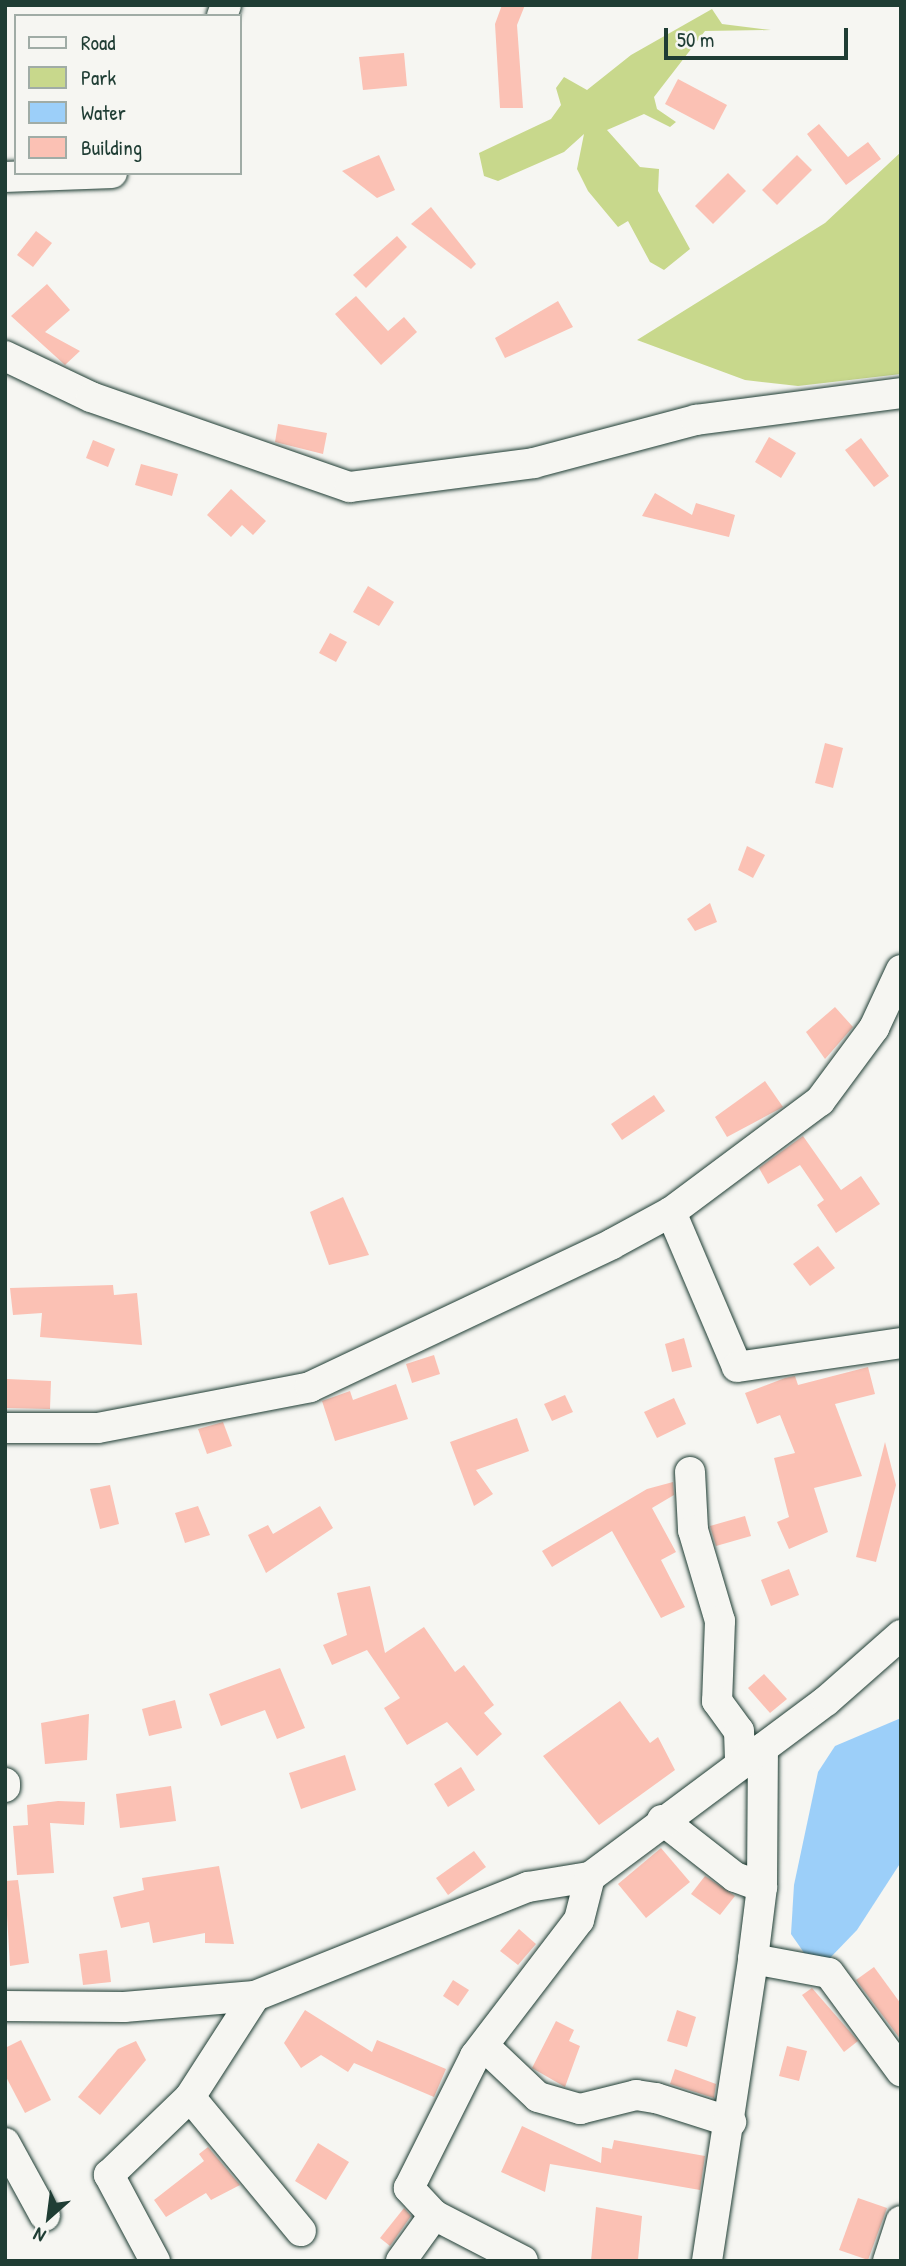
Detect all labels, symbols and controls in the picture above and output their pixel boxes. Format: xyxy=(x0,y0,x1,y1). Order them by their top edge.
legend xyxy=(14,14,242,175)
scale bar xyxy=(668,14,852,58)
text: 50 m xyxy=(677,25,714,54)
text: Road xyxy=(81,28,115,57)
text: Park xyxy=(81,63,116,92)
text: Water xyxy=(81,98,126,127)
text: Building xyxy=(81,133,142,162)
north arrow xyxy=(14,2182,84,2252)
text: N xyxy=(29,2222,50,2249)

